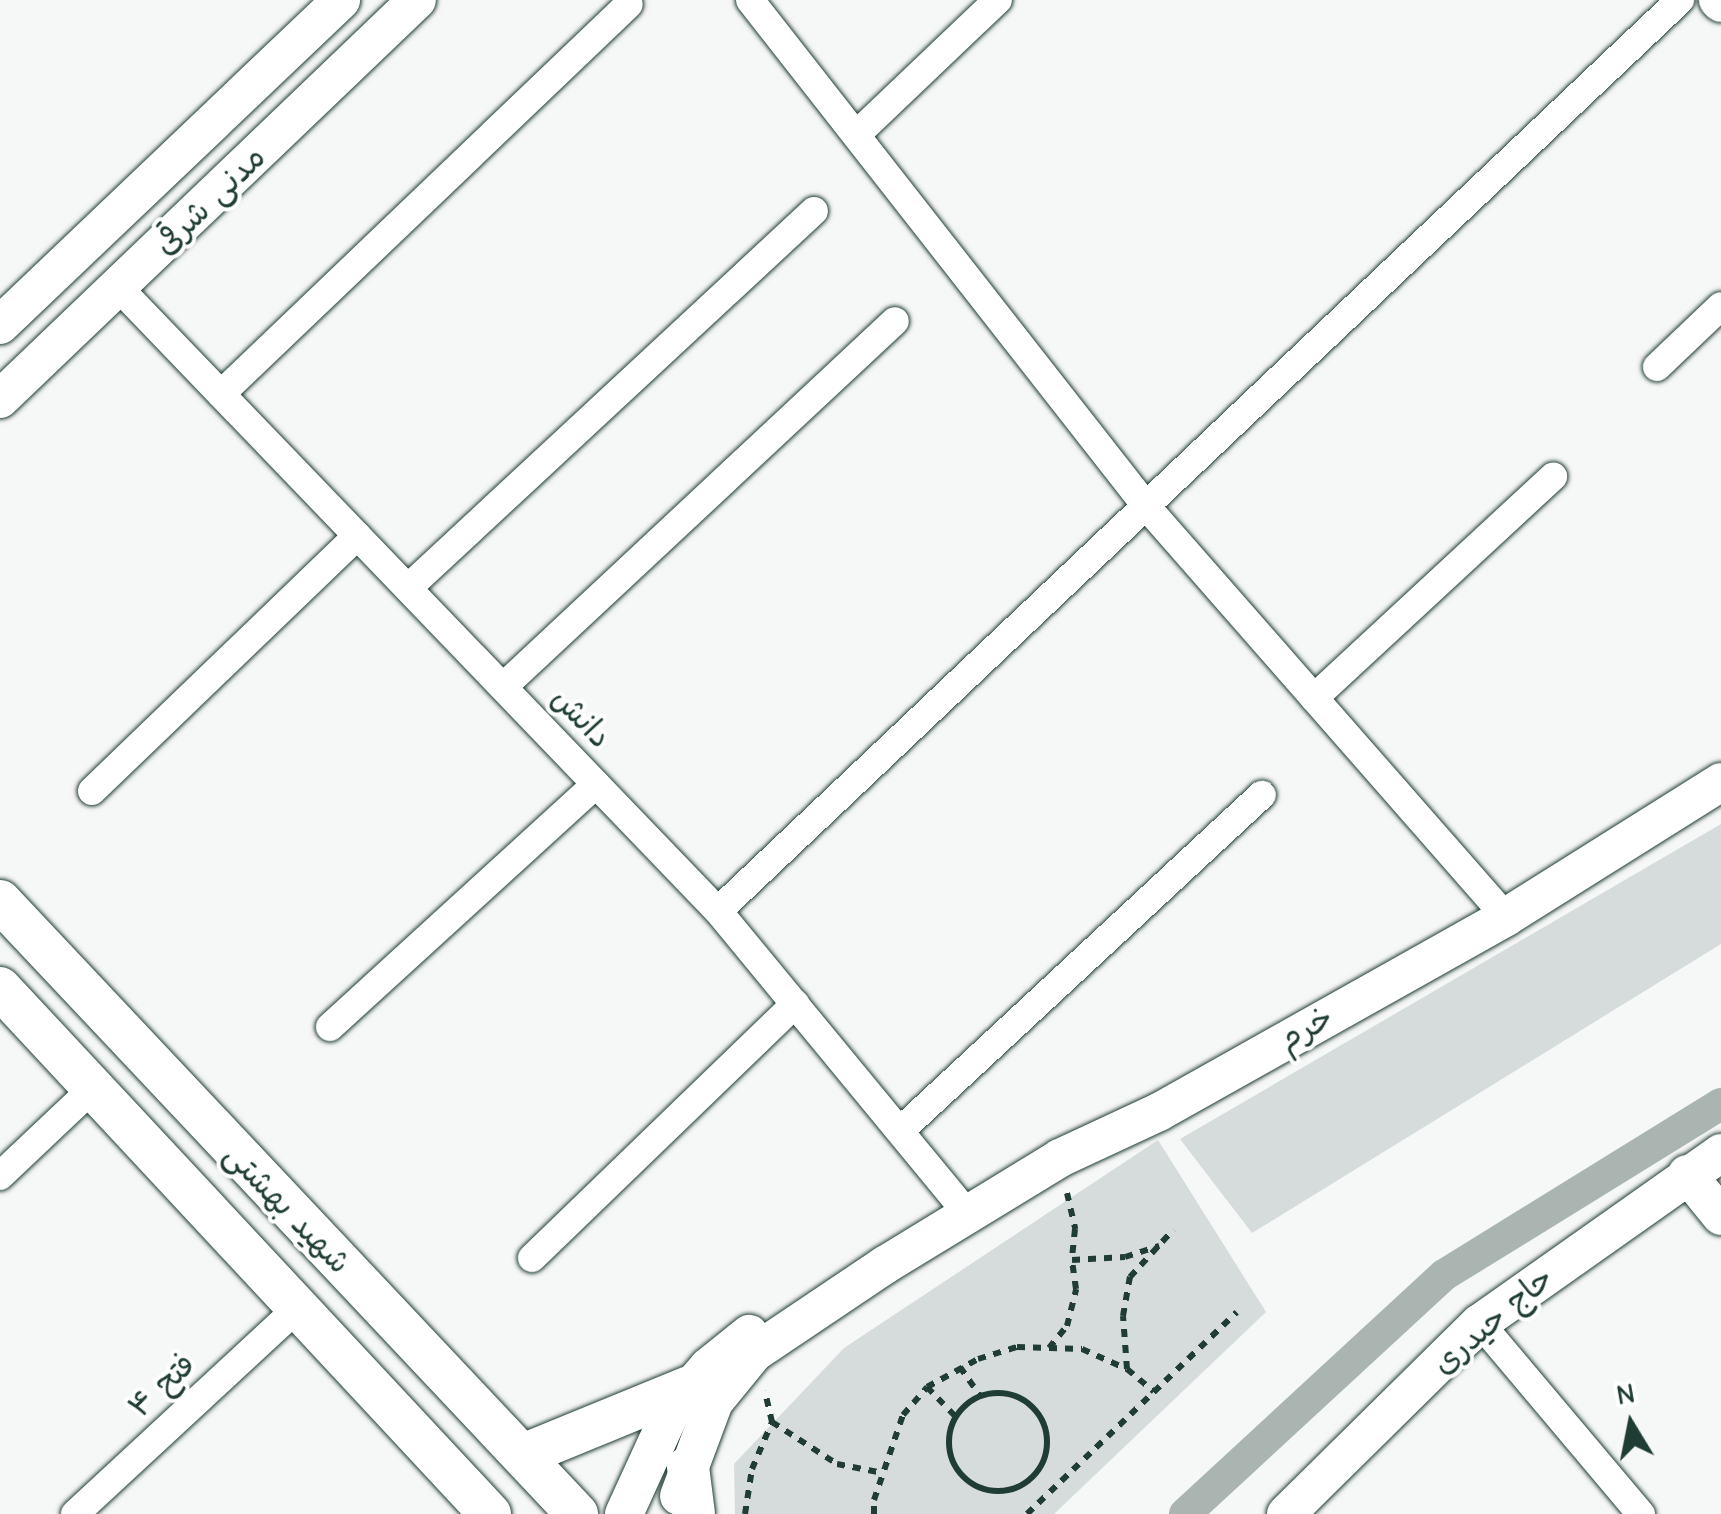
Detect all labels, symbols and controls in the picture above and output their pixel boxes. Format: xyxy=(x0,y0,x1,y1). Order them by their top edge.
street label: مدنی شرقی xyxy=(146,139,274,263)
street label: دانش xyxy=(543,680,619,756)
street label: خرم xyxy=(1272,998,1340,1060)
street label: شهید بهشتی xyxy=(216,1136,358,1282)
street label: حاج حیدری xyxy=(1425,1259,1561,1383)
street label: فتح ۴ xyxy=(121,1346,203,1426)
north arrow xyxy=(1581,1374,1681,1474)
text: N xyxy=(1614,1377,1638,1412)

